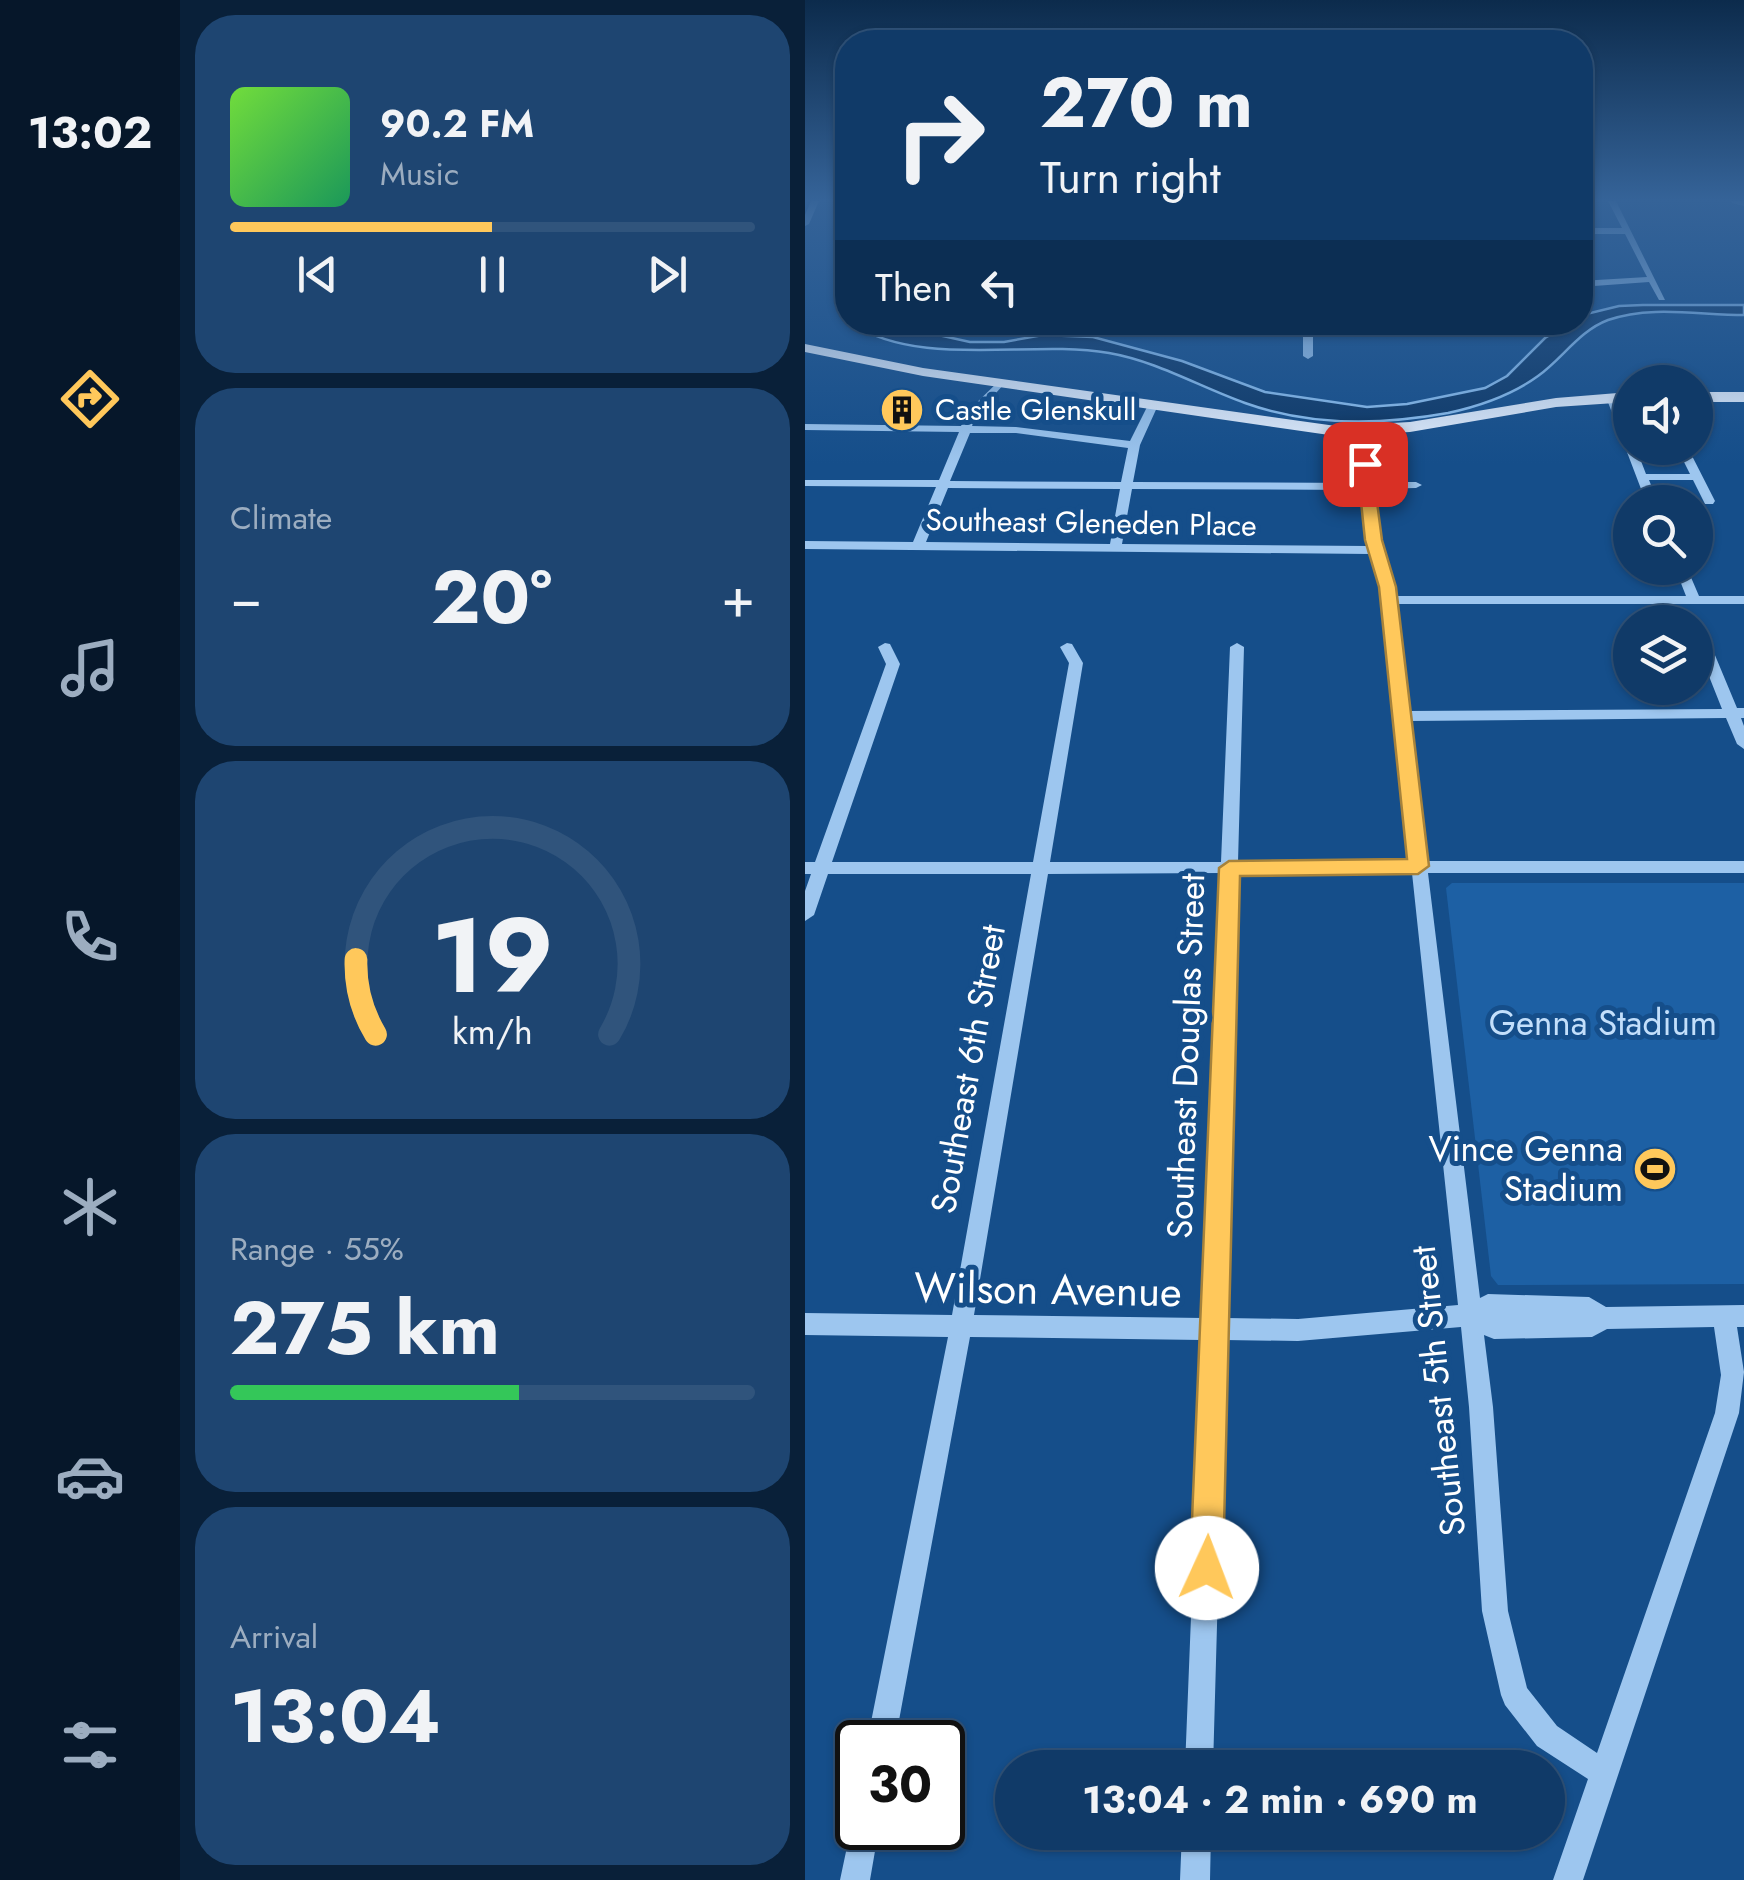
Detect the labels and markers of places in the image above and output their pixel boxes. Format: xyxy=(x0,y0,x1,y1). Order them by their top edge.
building icon: Castle Glenskull xyxy=(879,387,925,433)
place label: Castle Glenskull xyxy=(935,388,1137,431)
pin xyxy=(1323,422,1408,507)
place label: Vince Genna Stadium xyxy=(1428,1124,1623,1214)
sports icon: Vince Genna Stadium xyxy=(1632,1146,1678,1192)

